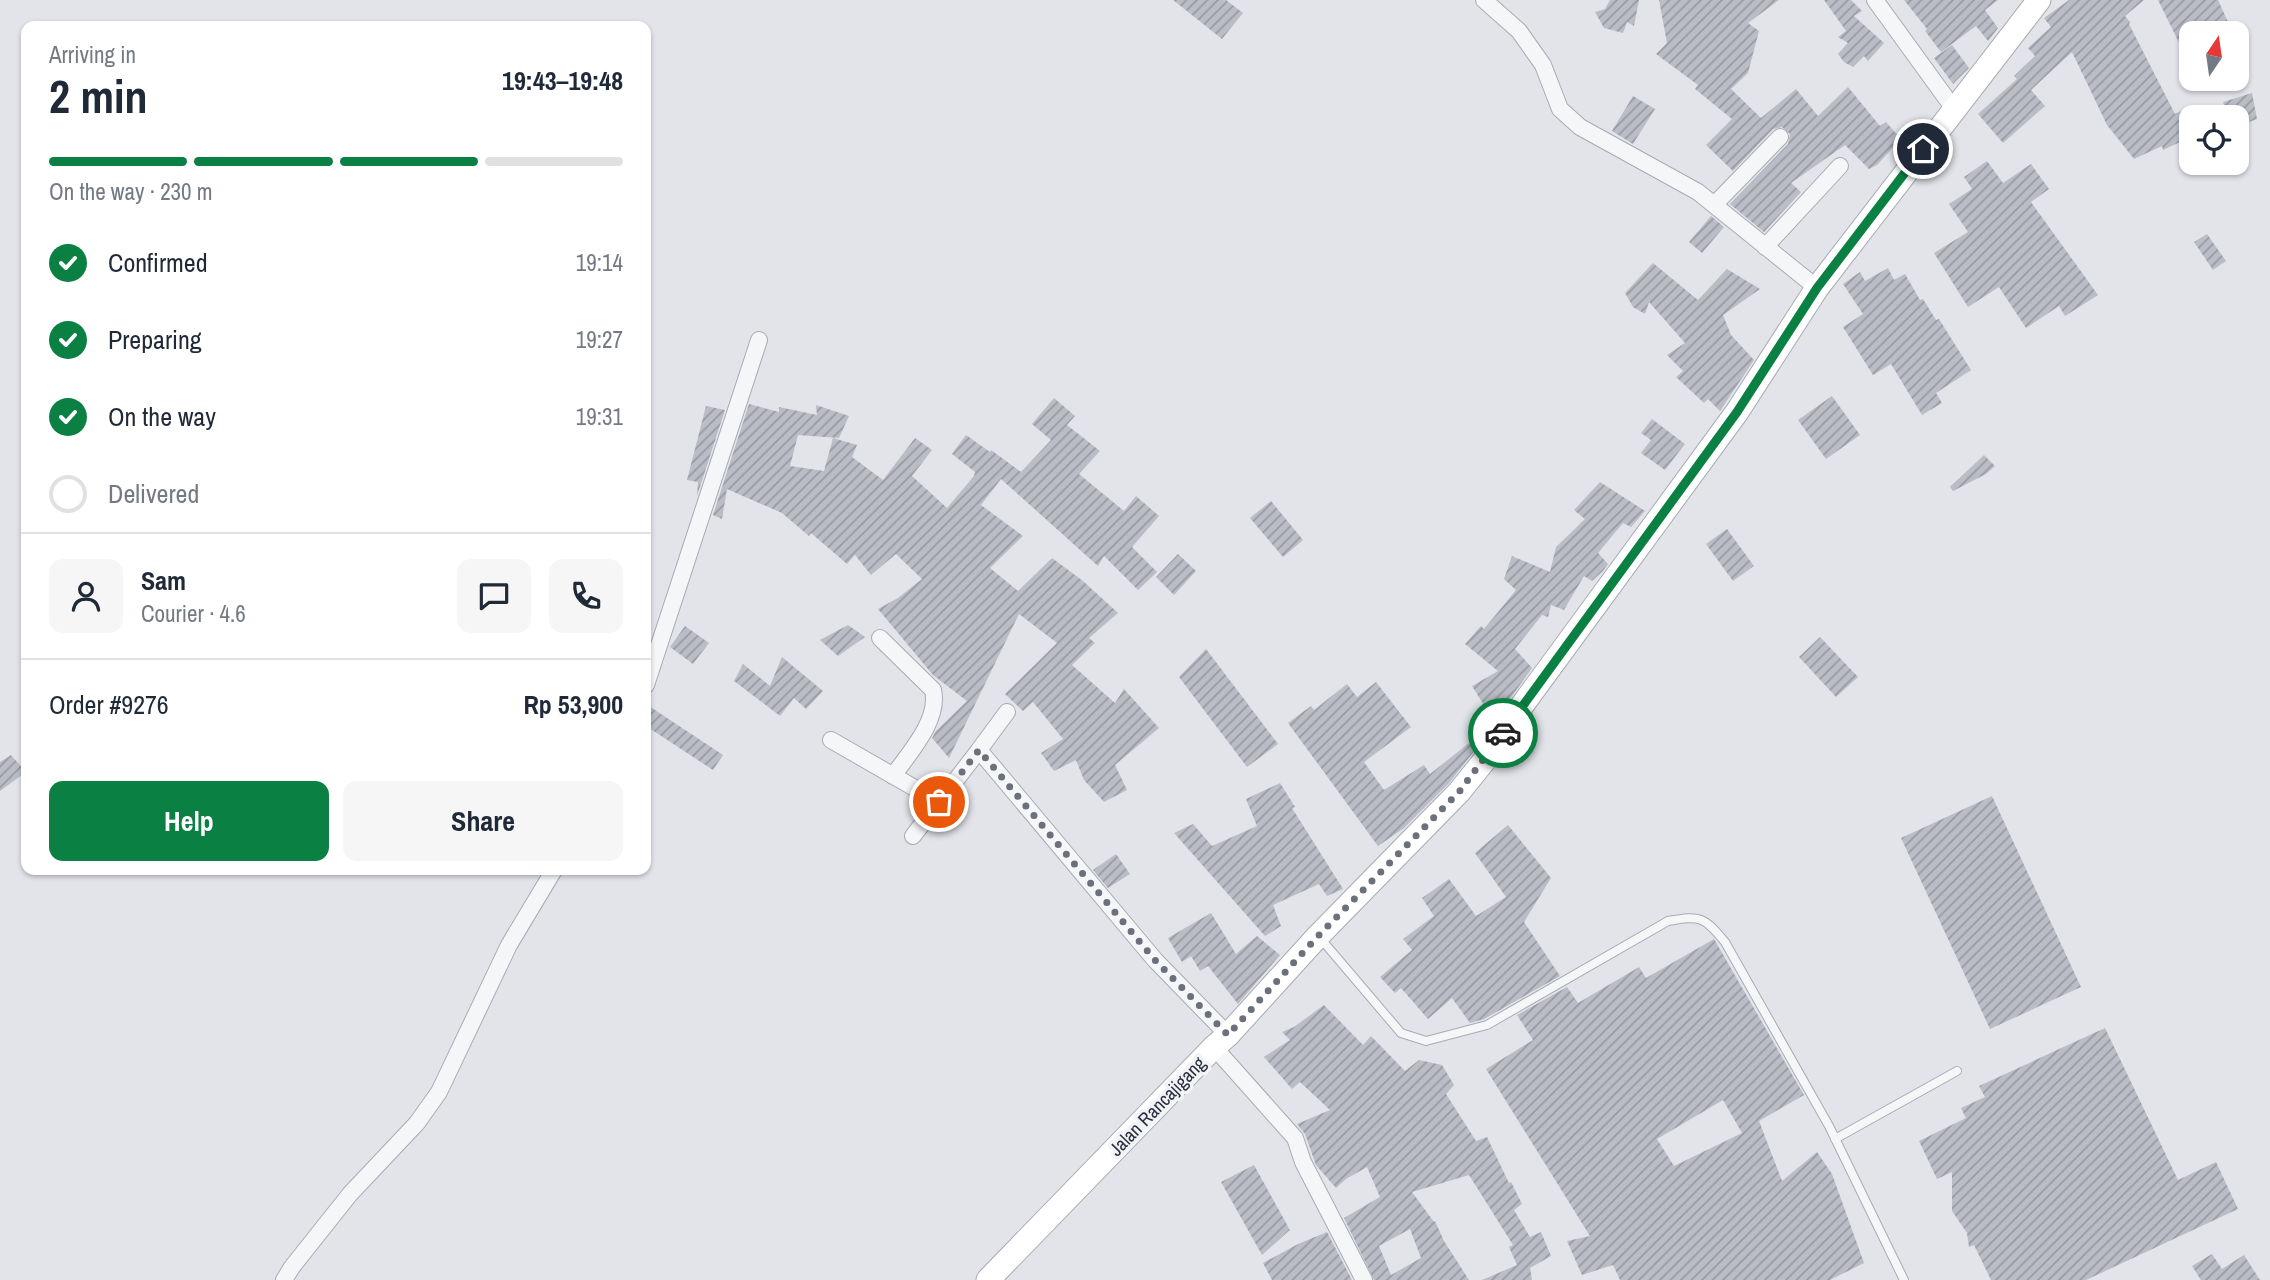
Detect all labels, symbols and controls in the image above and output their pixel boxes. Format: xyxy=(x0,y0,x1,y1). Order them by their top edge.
north arrow xyxy=(2179,21,2249,91)
map controls xyxy=(2179,21,2249,175)
text: Arriving in xyxy=(49,39,136,70)
text: 19:43–19:48 xyxy=(502,63,623,98)
text: 2 min xyxy=(49,65,148,127)
button: locate xyxy=(2179,105,2249,175)
pin xyxy=(1893,119,1953,179)
icon: home xyxy=(1904,130,1942,168)
text: On the way · 230 m xyxy=(49,176,213,207)
icon: check xyxy=(49,244,87,282)
text: Confirmed xyxy=(108,245,208,280)
text: 19:14 xyxy=(576,247,623,278)
icon: check xyxy=(49,321,87,359)
text: Preparing xyxy=(108,322,202,357)
text: 19:27 xyxy=(576,324,623,355)
icon: check xyxy=(49,398,87,436)
text: On the way xyxy=(108,399,216,434)
text: 19:31 xyxy=(576,401,623,432)
text: Delivered xyxy=(108,476,199,511)
button: person xyxy=(49,559,123,633)
button: chat xyxy=(457,559,531,633)
button: phone xyxy=(549,559,623,633)
text: Sam xyxy=(141,563,186,598)
text: Courier · 4.6 xyxy=(141,598,246,629)
text: Order #9276 xyxy=(49,687,169,722)
text: Rp 53,900 xyxy=(523,687,623,722)
courier xyxy=(1468,698,1538,768)
icon: car xyxy=(1484,714,1522,752)
pin xyxy=(909,772,969,832)
button: Help xyxy=(49,781,329,861)
button: Share xyxy=(343,781,623,861)
icon: bag xyxy=(920,783,958,821)
street label: Jalan Rancajigang xyxy=(1103,1050,1211,1161)

